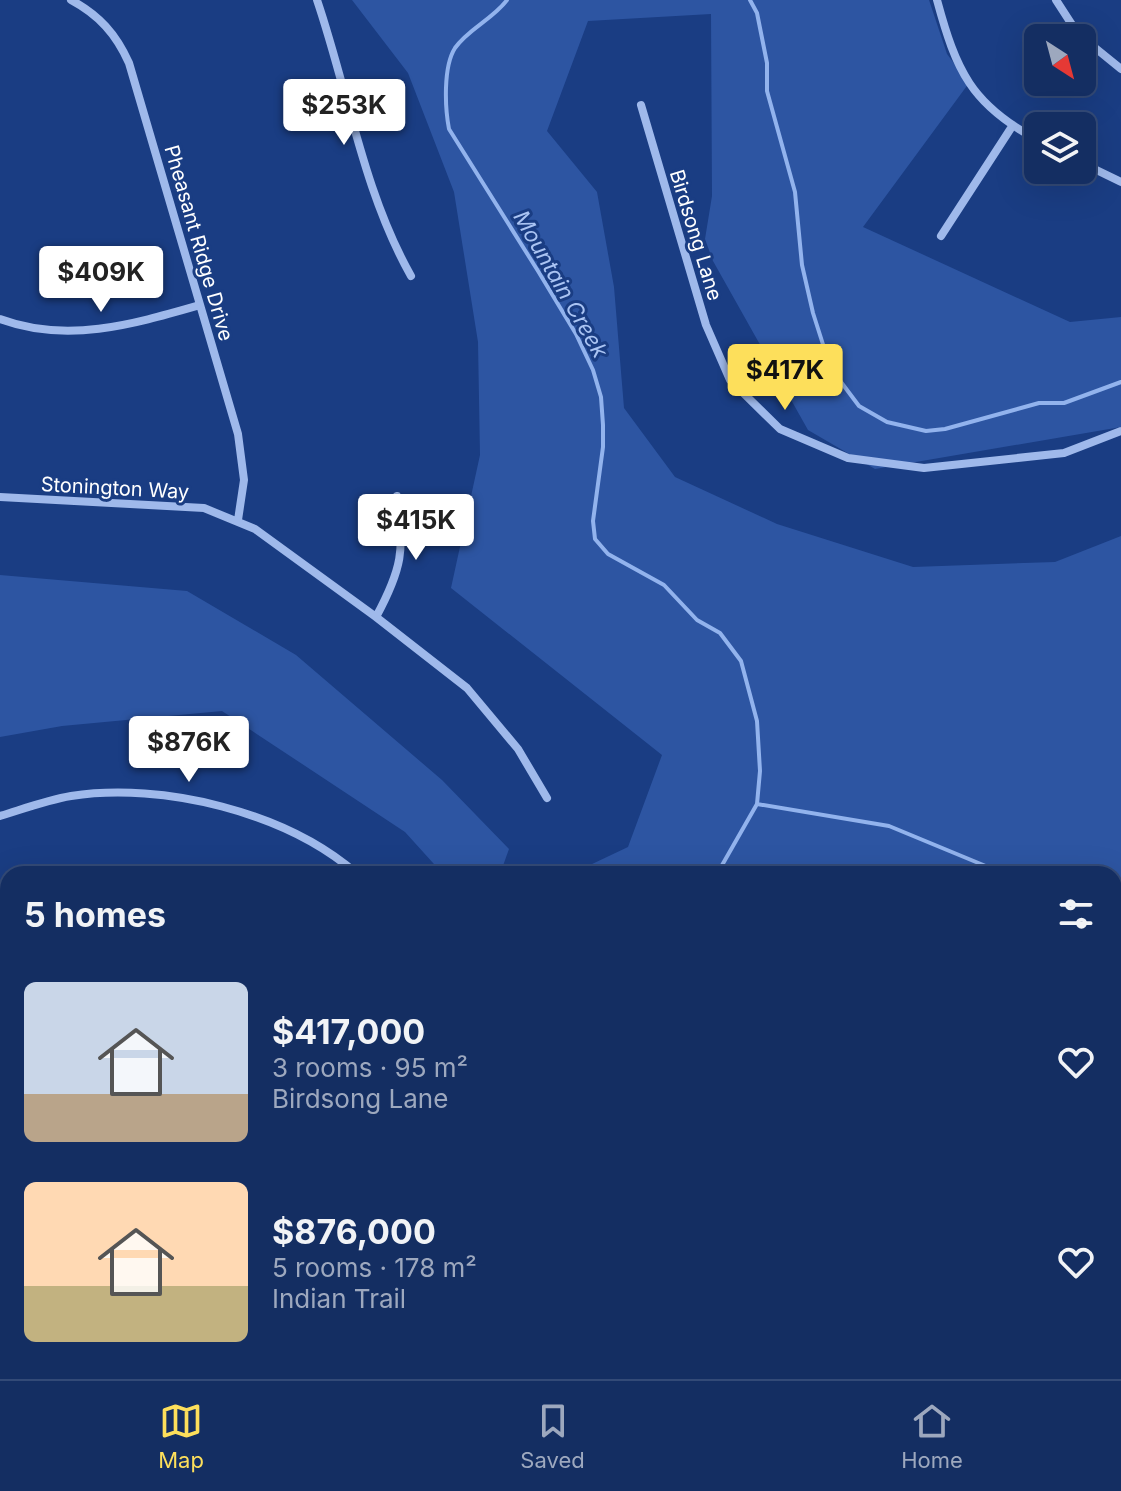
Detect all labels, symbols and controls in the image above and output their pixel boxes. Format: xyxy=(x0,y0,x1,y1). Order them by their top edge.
north arrow xyxy=(1024,24,1096,96)
map controls xyxy=(1024,24,1096,184)
pin: $253K xyxy=(288,79,400,147)
text: $253K xyxy=(301,89,387,120)
button: layers xyxy=(1024,112,1096,184)
street label: Pheasant Ridge Drive xyxy=(160,142,238,344)
street label: Birdsong Lane xyxy=(665,167,727,303)
water label: Mountain Creek xyxy=(508,206,614,363)
pin: $409K xyxy=(45,246,157,314)
text: $409K xyxy=(57,256,145,287)
pin: $417K xyxy=(729,344,841,412)
text: $417K xyxy=(746,354,824,385)
street label: Stonington Way xyxy=(40,472,190,504)
pin: $415K xyxy=(360,494,472,562)
text: $415K xyxy=(376,504,456,535)
pin: $876K xyxy=(133,716,245,784)
text: $876K xyxy=(147,726,231,757)
icon: filters xyxy=(1054,892,1098,936)
text: 5 homes xyxy=(24,894,166,935)
text: $417,000 xyxy=(272,1011,425,1052)
icon: home xyxy=(88,1014,184,1110)
icon: heart xyxy=(1054,1040,1098,1084)
text: 3 rooms · 95 m² xyxy=(272,1052,468,1083)
text: Birdsong Lane xyxy=(272,1083,448,1114)
text: $876,000 xyxy=(272,1211,436,1252)
icon: home xyxy=(88,1214,184,1310)
icon: heart xyxy=(1054,1240,1098,1284)
text: 5 rooms · 178 m² xyxy=(272,1252,477,1283)
text: Indian Trail xyxy=(272,1283,406,1314)
tab: Map xyxy=(158,1399,204,1473)
tab: Saved xyxy=(520,1399,585,1473)
tab: Home xyxy=(901,1399,963,1473)

